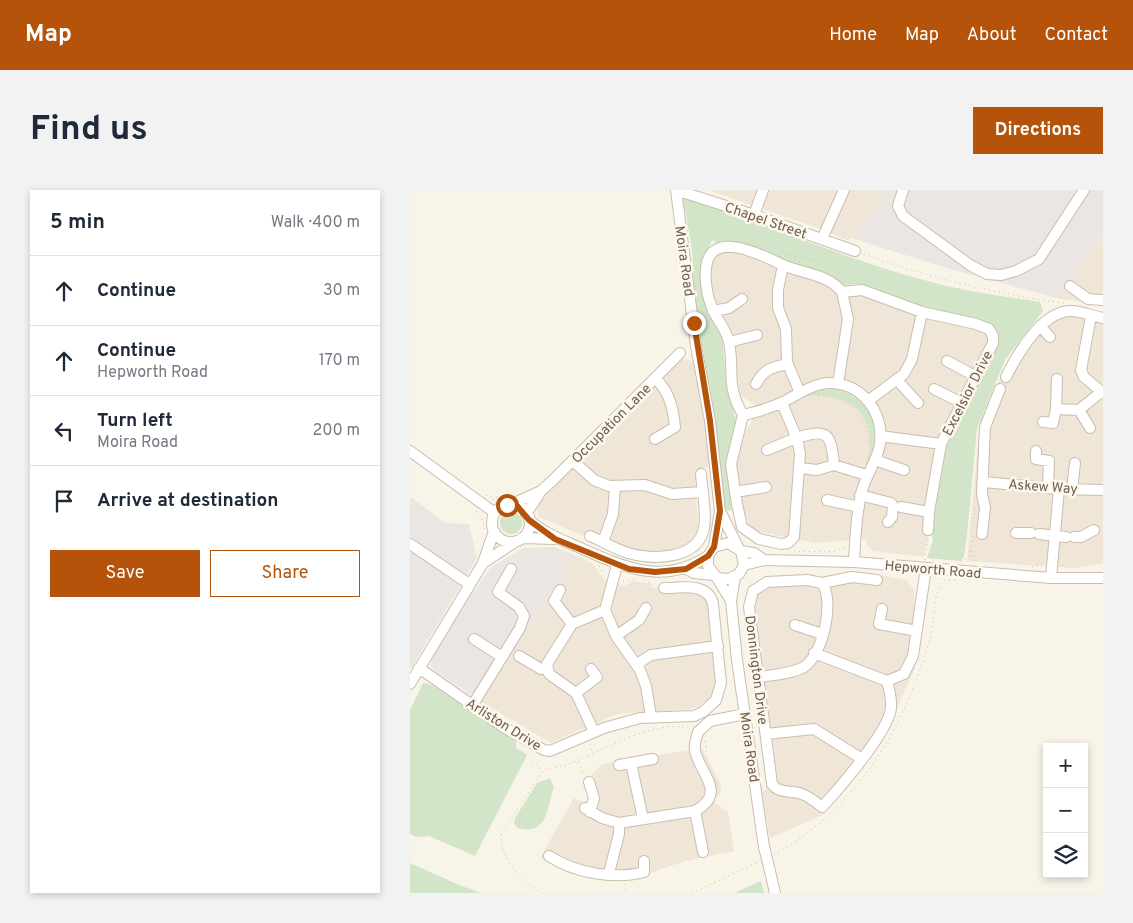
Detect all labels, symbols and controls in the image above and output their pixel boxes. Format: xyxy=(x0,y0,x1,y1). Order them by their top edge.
text: Map xyxy=(25,20,72,50)
text: Home xyxy=(829,24,877,47)
text: Map xyxy=(905,24,939,47)
text: About xyxy=(967,24,1016,47)
text: Contact xyxy=(1044,24,1108,47)
button: Directions xyxy=(973,107,1103,154)
text: Find us xyxy=(30,108,148,152)
street label: Chapel Street xyxy=(722,199,809,243)
text: 5 min xyxy=(50,209,105,236)
text: Walk · 400 m xyxy=(271,213,360,233)
street label: Moira Road xyxy=(670,225,697,297)
icon: ahead xyxy=(50,277,78,305)
text: Continue xyxy=(97,279,176,303)
text: 30 m xyxy=(323,281,360,301)
route end xyxy=(683,312,706,335)
text: Continue xyxy=(97,339,176,363)
icon: ahead xyxy=(50,347,78,375)
street label: Excelsior Drive xyxy=(940,348,997,439)
text: 170 m xyxy=(319,351,360,371)
text: Hepworth Road xyxy=(97,363,208,383)
street label: Occupation Lane xyxy=(569,381,655,467)
text: Turn left xyxy=(97,409,173,433)
icon: left xyxy=(50,417,78,445)
text: 200 m xyxy=(312,421,360,441)
text: Moira Road xyxy=(97,433,178,453)
street label: Askew Way xyxy=(1008,477,1078,498)
icon: arrive xyxy=(50,487,78,515)
text: Arrive at destination xyxy=(97,489,278,513)
route start xyxy=(496,494,519,517)
button: Save xyxy=(50,550,200,597)
button: Share xyxy=(210,550,360,597)
street label: Hepworth Road xyxy=(884,558,982,583)
street label: Donnington Drive xyxy=(740,615,771,726)
street label: Arliston Drive xyxy=(462,695,544,755)
street label: Moira Road xyxy=(735,711,762,783)
map controls xyxy=(1043,743,1088,878)
button: + xyxy=(1043,743,1088,788)
button: − xyxy=(1043,788,1088,833)
button: layers xyxy=(1043,833,1088,878)

